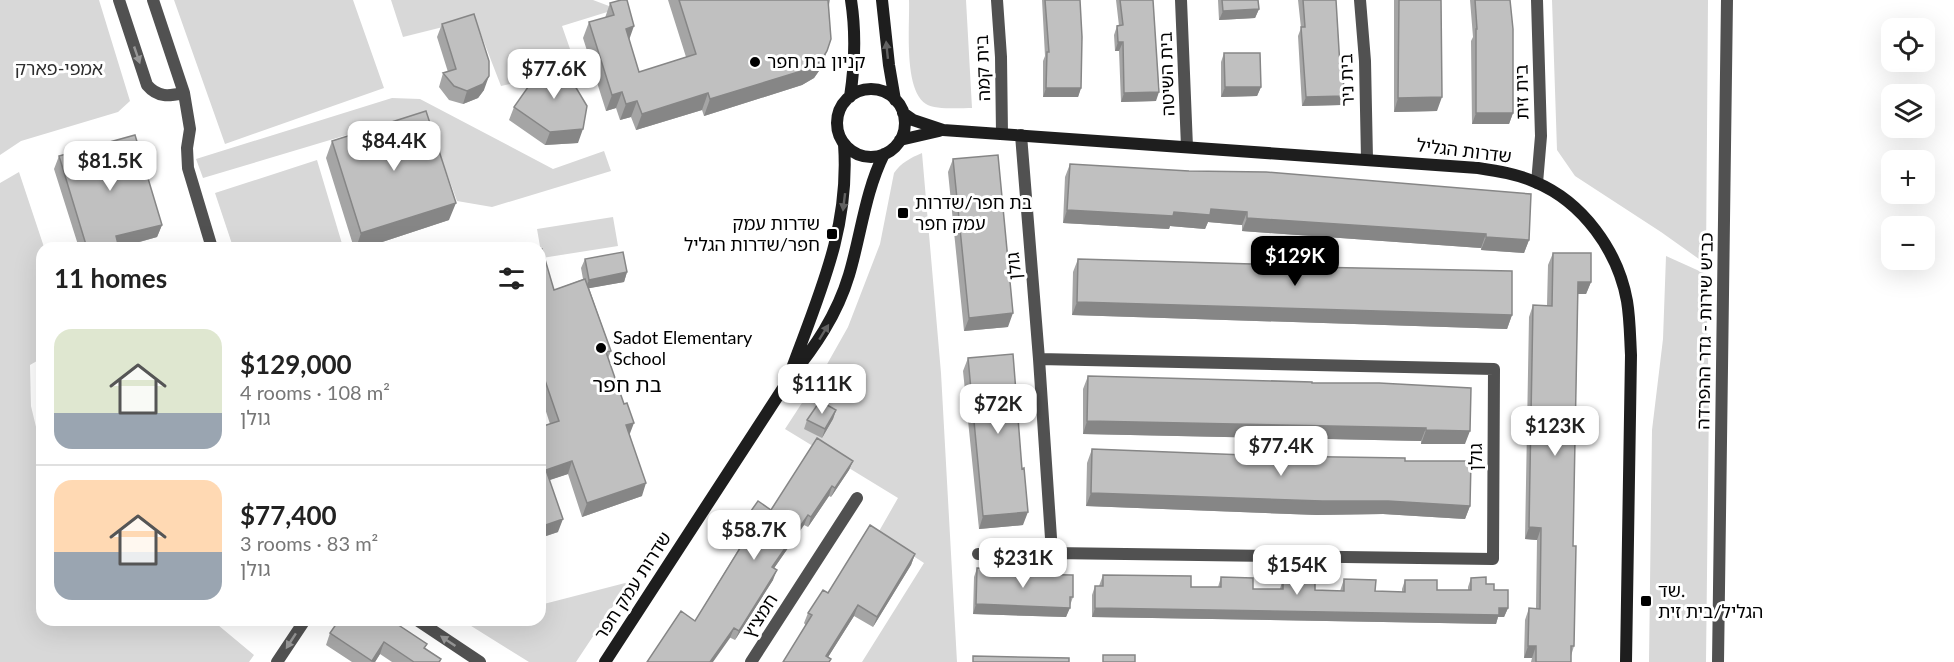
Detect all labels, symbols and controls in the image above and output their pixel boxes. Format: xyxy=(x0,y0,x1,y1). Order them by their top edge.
map controls xyxy=(1881,18,1935,270)
button: locate xyxy=(1881,18,1935,72)
street label: בית השיטה xyxy=(1154,31,1178,117)
street label: בית קמה xyxy=(970,34,994,102)
one-way arrow xyxy=(883,41,892,60)
one-way arrow xyxy=(133,47,143,65)
pin: $77.6K xyxy=(505,49,603,100)
place label: קניון בת חפר xyxy=(767,50,866,72)
street label: בית ניר xyxy=(1334,53,1358,107)
marker: קניון בת חפר xyxy=(748,55,762,69)
text: $77.6K xyxy=(522,56,586,80)
park label: אמפי-פארק xyxy=(15,57,103,79)
street label: בית זית xyxy=(1510,64,1532,120)
button: layers xyxy=(1881,84,1935,138)
pin: $84.4K xyxy=(345,121,443,172)
text: $84.4K xyxy=(362,128,426,152)
street label: שדרות הגליל xyxy=(1415,133,1513,167)
pin: $81.5K xyxy=(61,141,159,192)
text: $81.5K xyxy=(78,148,142,172)
button: + xyxy=(1881,150,1935,204)
place label: בת חפר/שדרות עמק חפר xyxy=(915,191,1032,234)
one-way arrow xyxy=(839,193,849,212)
marker: בת חפר/שדרות עמק חפר xyxy=(896,206,910,220)
place label: שדרות עמק חפר/שדרות הגליל xyxy=(684,212,820,255)
button: − xyxy=(1881,216,1935,270)
marker: שדרות עמק חפר/שדרות הגליל xyxy=(825,227,839,241)
street label: כביש שירות - גדר ההפרדה xyxy=(1691,232,1717,430)
pin: $129K xyxy=(1253,236,1337,287)
text: $129K xyxy=(1265,243,1325,267)
street label: גולן xyxy=(1001,251,1025,281)
text: 11 homes xyxy=(54,262,167,294)
icon: filters xyxy=(495,262,528,295)
one-way arrow xyxy=(818,324,829,340)
place label: Sadot Elementary School xyxy=(613,326,753,369)
marker: Sadot Elementary School xyxy=(594,341,608,355)
text: $129,000 xyxy=(240,348,352,380)
icon: home xyxy=(102,353,174,425)
pin: $111K xyxy=(780,364,864,415)
district label: בת חפר xyxy=(592,371,662,396)
text: $111K xyxy=(792,371,852,395)
text: 4 rooms · 108 m² xyxy=(240,380,390,404)
pin: $72K xyxy=(962,384,1034,435)
text: $72K xyxy=(974,391,1022,415)
text: גולן xyxy=(240,405,271,429)
pin: $123K xyxy=(1513,406,1597,457)
text: $123K xyxy=(1525,413,1585,437)
pin: $77.4K xyxy=(1232,426,1330,477)
text: $77.4K xyxy=(1249,433,1313,457)
street label: גולן xyxy=(1464,443,1486,471)
text: $77,400 xyxy=(240,499,337,531)
icon: home xyxy=(102,504,174,576)
pin: $58.7K xyxy=(705,510,803,561)
text: $58.7K xyxy=(722,517,786,541)
street label: שדרות עמק חפר xyxy=(589,527,675,644)
text: 3 rooms · 83 m² xyxy=(240,531,378,555)
pin: $231K xyxy=(981,538,1065,589)
text: $231K xyxy=(993,545,1053,569)
pin: $154K xyxy=(1255,545,1339,596)
text: $154K xyxy=(1267,552,1327,576)
text: גולן xyxy=(240,556,271,580)
place label: שד. הגליל/בית זית xyxy=(1658,579,1763,622)
street label: חמציץ xyxy=(737,589,782,642)
marker: שד. הגליל/בית זית xyxy=(1639,594,1653,608)
one-way arrow xyxy=(286,633,297,649)
one-way arrow xyxy=(441,635,457,647)

